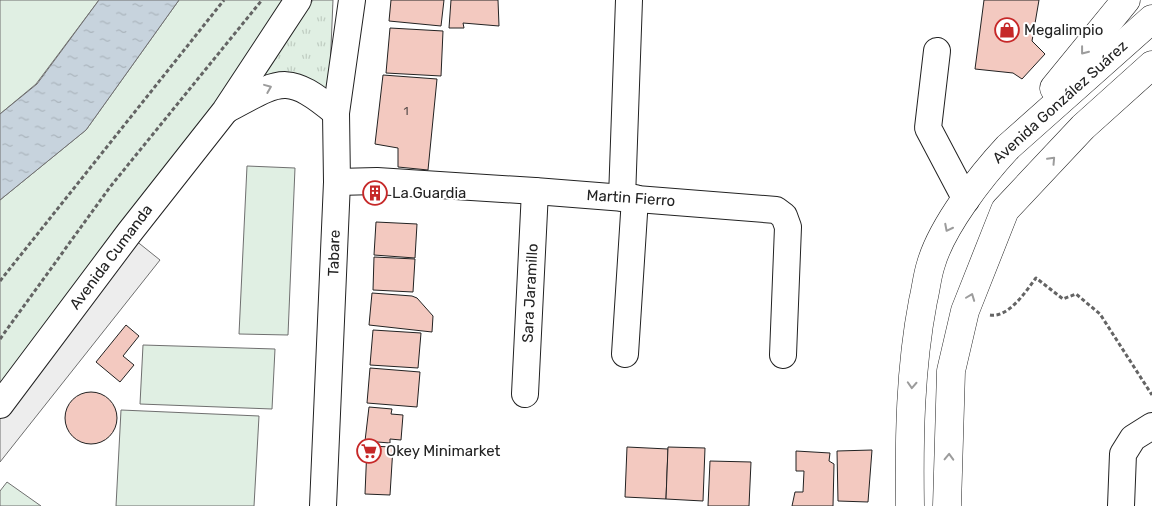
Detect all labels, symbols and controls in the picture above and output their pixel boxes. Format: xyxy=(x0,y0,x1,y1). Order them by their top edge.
shop icon: Megalimpio xyxy=(994,17,1020,43)
place label: Megalimpio xyxy=(1024,21,1103,39)
street label: Avenida González Suárez xyxy=(989,37,1131,167)
one-way arrow xyxy=(1080,46,1089,55)
one-way arrow xyxy=(263,84,272,95)
house number: 1 xyxy=(403,104,409,118)
one-way arrow xyxy=(1046,156,1055,165)
building icon: La Guardia xyxy=(362,180,388,206)
place label: La Guardia xyxy=(392,184,466,202)
street label: Martin Fierro xyxy=(586,186,676,210)
street label: Avenida Cumanda xyxy=(66,201,156,313)
one-way arrow xyxy=(944,223,954,232)
street label: Tabare xyxy=(324,229,344,277)
street label: Sara Jaramillo xyxy=(518,243,542,343)
one-way arrow xyxy=(965,294,975,302)
one-way arrow xyxy=(906,381,917,389)
supermarket icon: Okey Minimarket xyxy=(356,438,382,464)
place label: Okey Minimarket xyxy=(386,442,500,460)
one-way arrow xyxy=(943,453,954,461)

